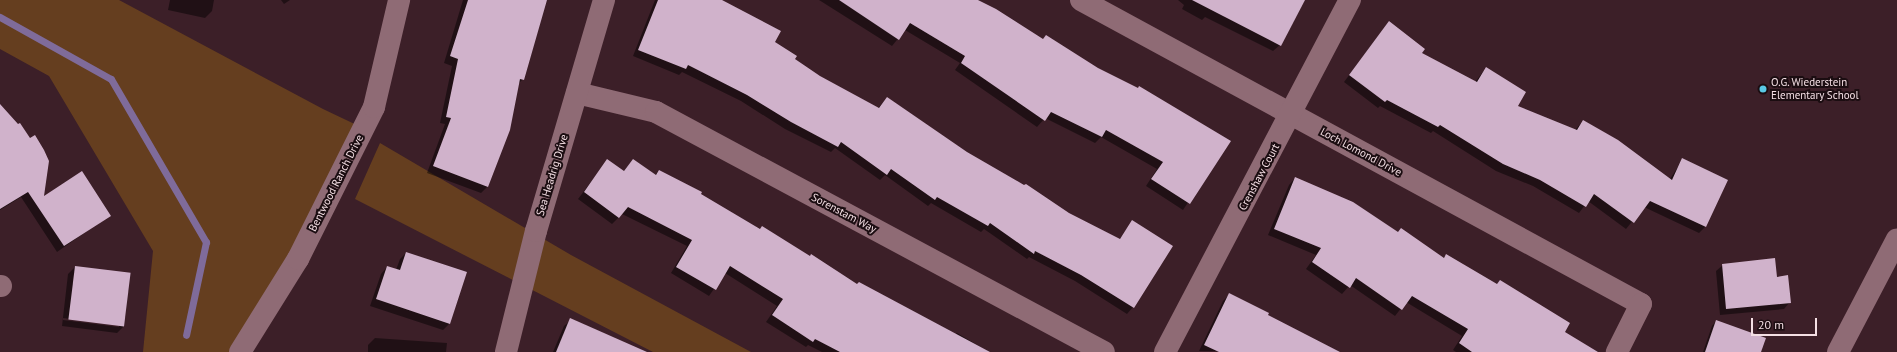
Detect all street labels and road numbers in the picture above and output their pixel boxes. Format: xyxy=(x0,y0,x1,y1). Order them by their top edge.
street label: Loch Lomond Drive xyxy=(1318,125,1404,179)
street label: Bentwood Ranch Drive xyxy=(306,132,366,234)
street label: Sea Headrig Drive xyxy=(533,133,571,217)
street label: Crenshaw Court xyxy=(1236,141,1282,213)
street label: Sorenstam Way xyxy=(809,190,879,236)

